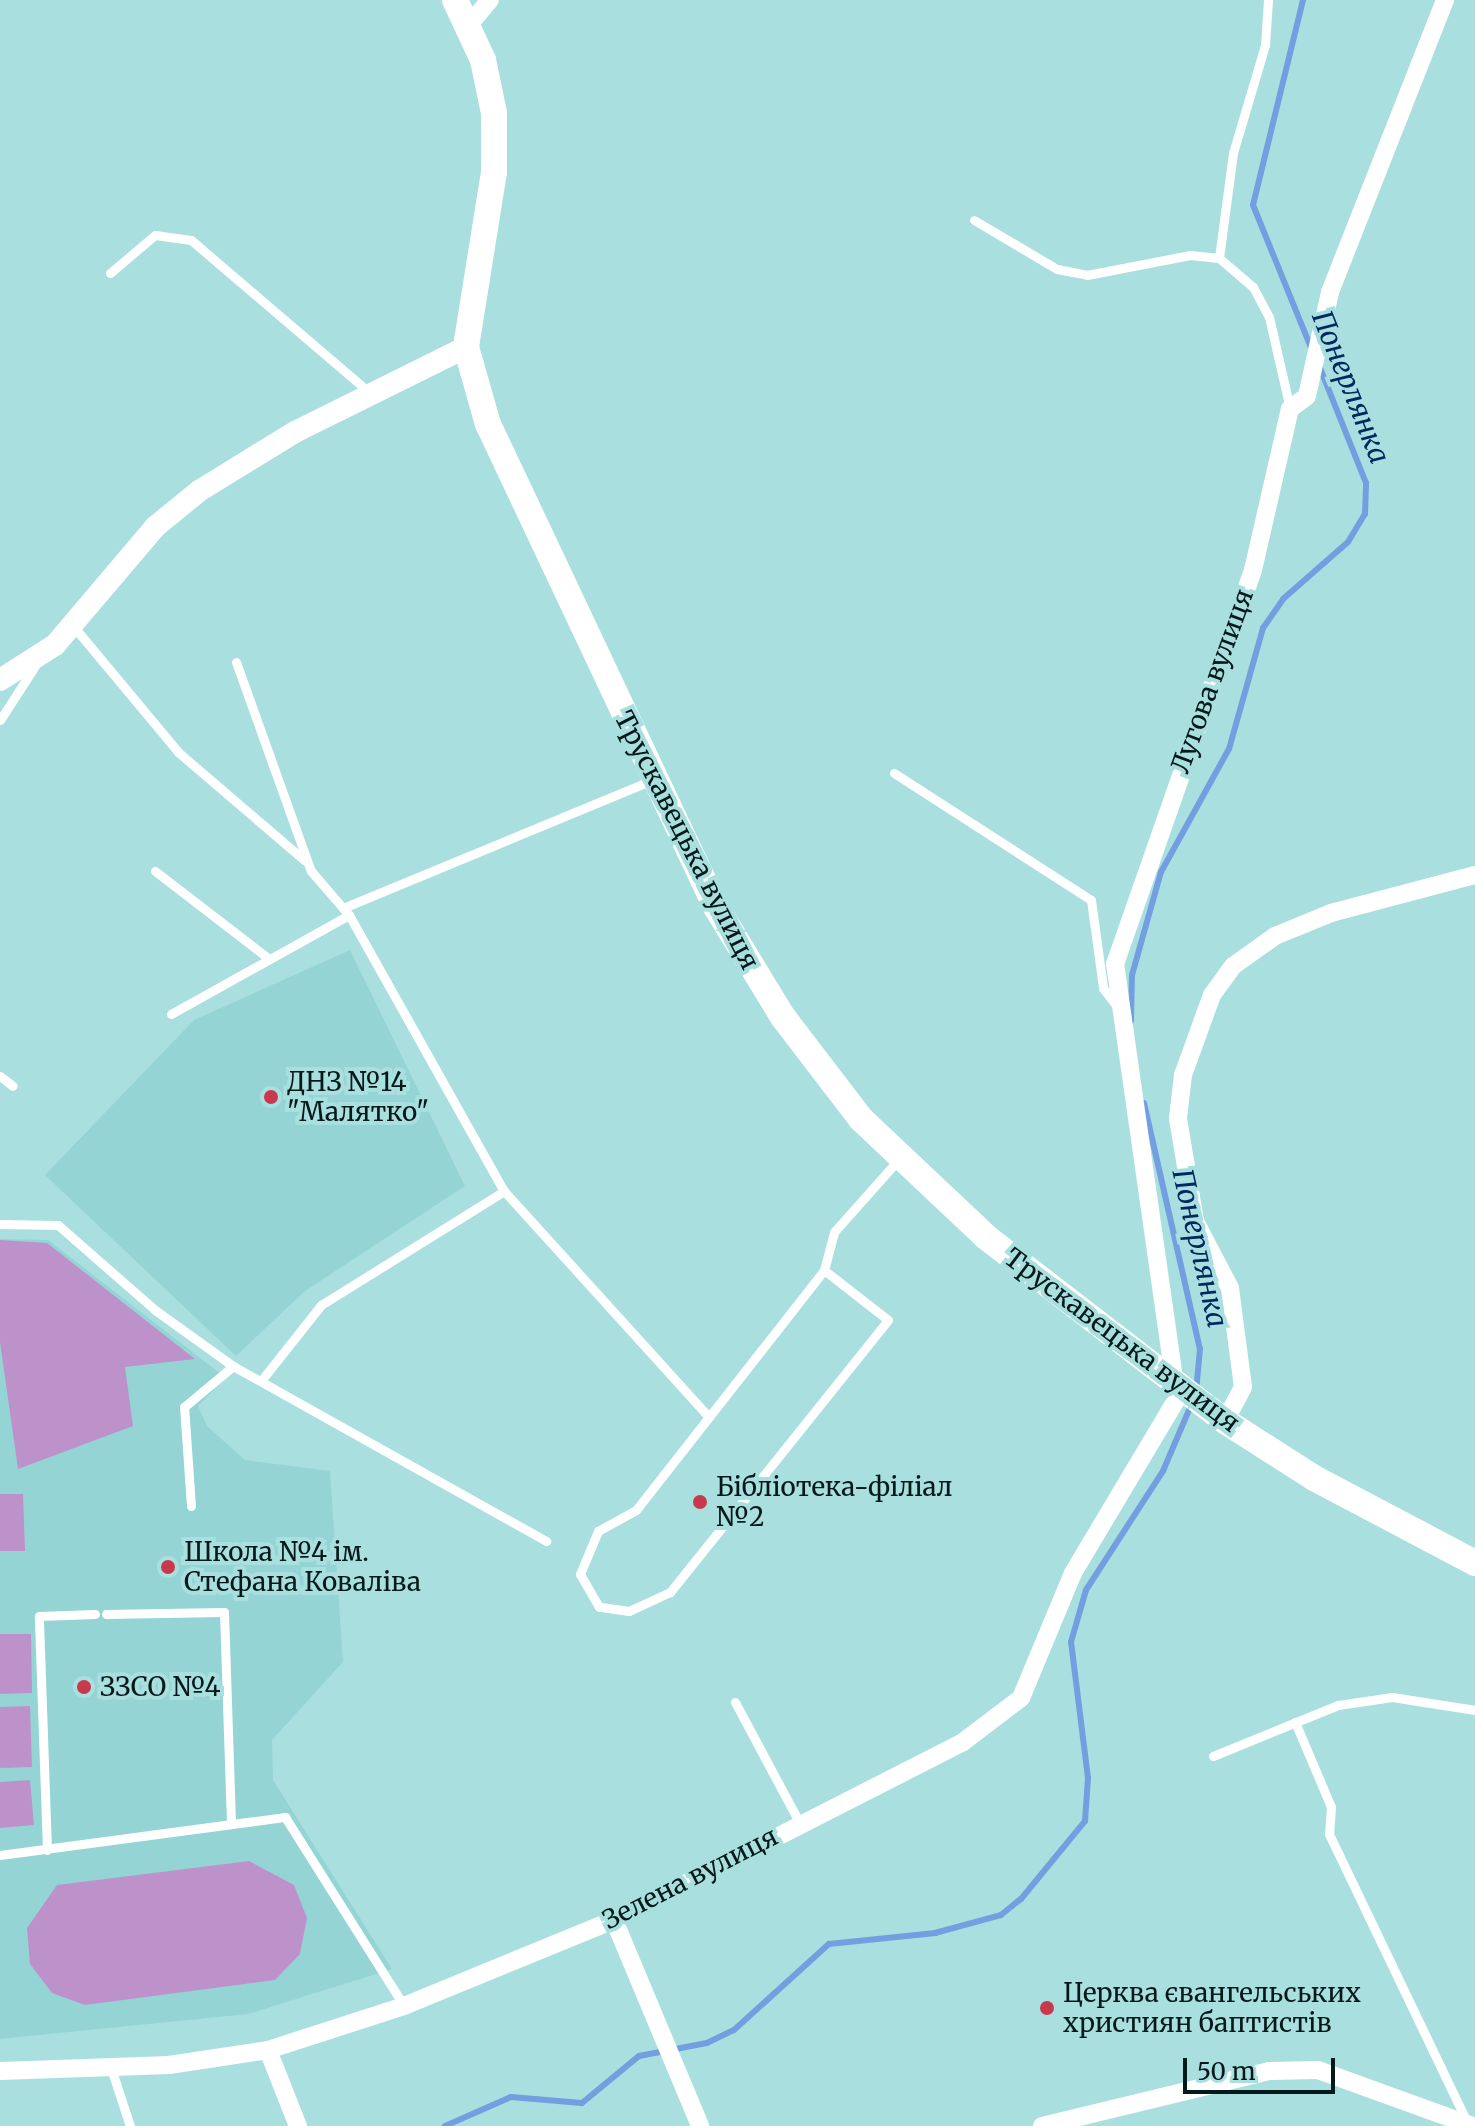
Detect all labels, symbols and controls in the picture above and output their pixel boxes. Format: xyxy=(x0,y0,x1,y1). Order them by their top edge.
water label: Понерлянка xyxy=(1305,306,1397,468)
street label: Лугова вулиця xyxy=(1164,585,1260,777)
street label: Трускавецька вулиця xyxy=(608,706,766,974)
place label: ДНЗ №14 "Малятко" xyxy=(287,1066,429,1128)
marker: ДНЗ №14 "Малятко" xyxy=(262,1088,280,1106)
water label: Понерлянка xyxy=(1165,1165,1235,1331)
street label: Трускавецька вулиця xyxy=(998,1241,1246,1439)
place label: Бібліотека-філіал №2 xyxy=(716,1471,953,1532)
marker: Бібліотека-філіал №2 xyxy=(691,1493,709,1511)
place label: Школа №4 ім. Стефана Коваліва xyxy=(184,1536,421,1598)
marker: Школа №4 ім. Стефана Коваліва xyxy=(159,1558,177,1576)
place label: ЗЗСО №4 xyxy=(100,1671,221,1703)
marker: ЗЗСО №4 xyxy=(75,1678,93,1696)
street label: Зелена вулиця xyxy=(597,1820,783,1936)
place label: Церква євангельських християн баптистів xyxy=(1063,1977,1361,2038)
marker: Церква євангельських християн баптистів xyxy=(1038,1999,1056,2017)
scale bar xyxy=(1187,2042,1339,2092)
text: 50 m xyxy=(1197,2056,1256,2087)

